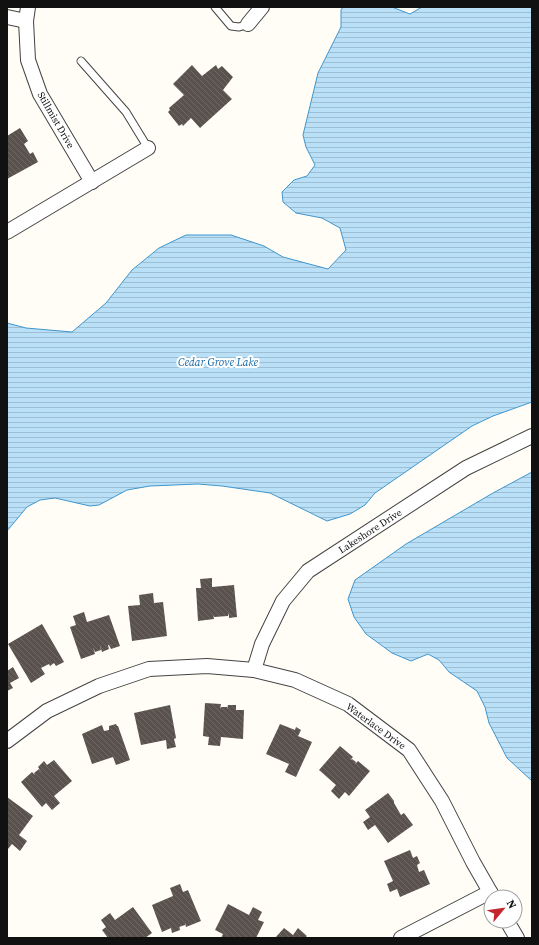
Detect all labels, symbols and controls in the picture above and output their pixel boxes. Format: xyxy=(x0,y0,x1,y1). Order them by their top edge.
street label: Stillmist Drive xyxy=(35,89,77,151)
water label: Cedar Grove Lake xyxy=(178,355,259,370)
street label: Lakeshore Drive xyxy=(336,506,404,556)
street label: Waterlace Drive xyxy=(344,700,408,752)
north arrow xyxy=(483,889,523,929)
text: N xyxy=(503,897,520,912)

